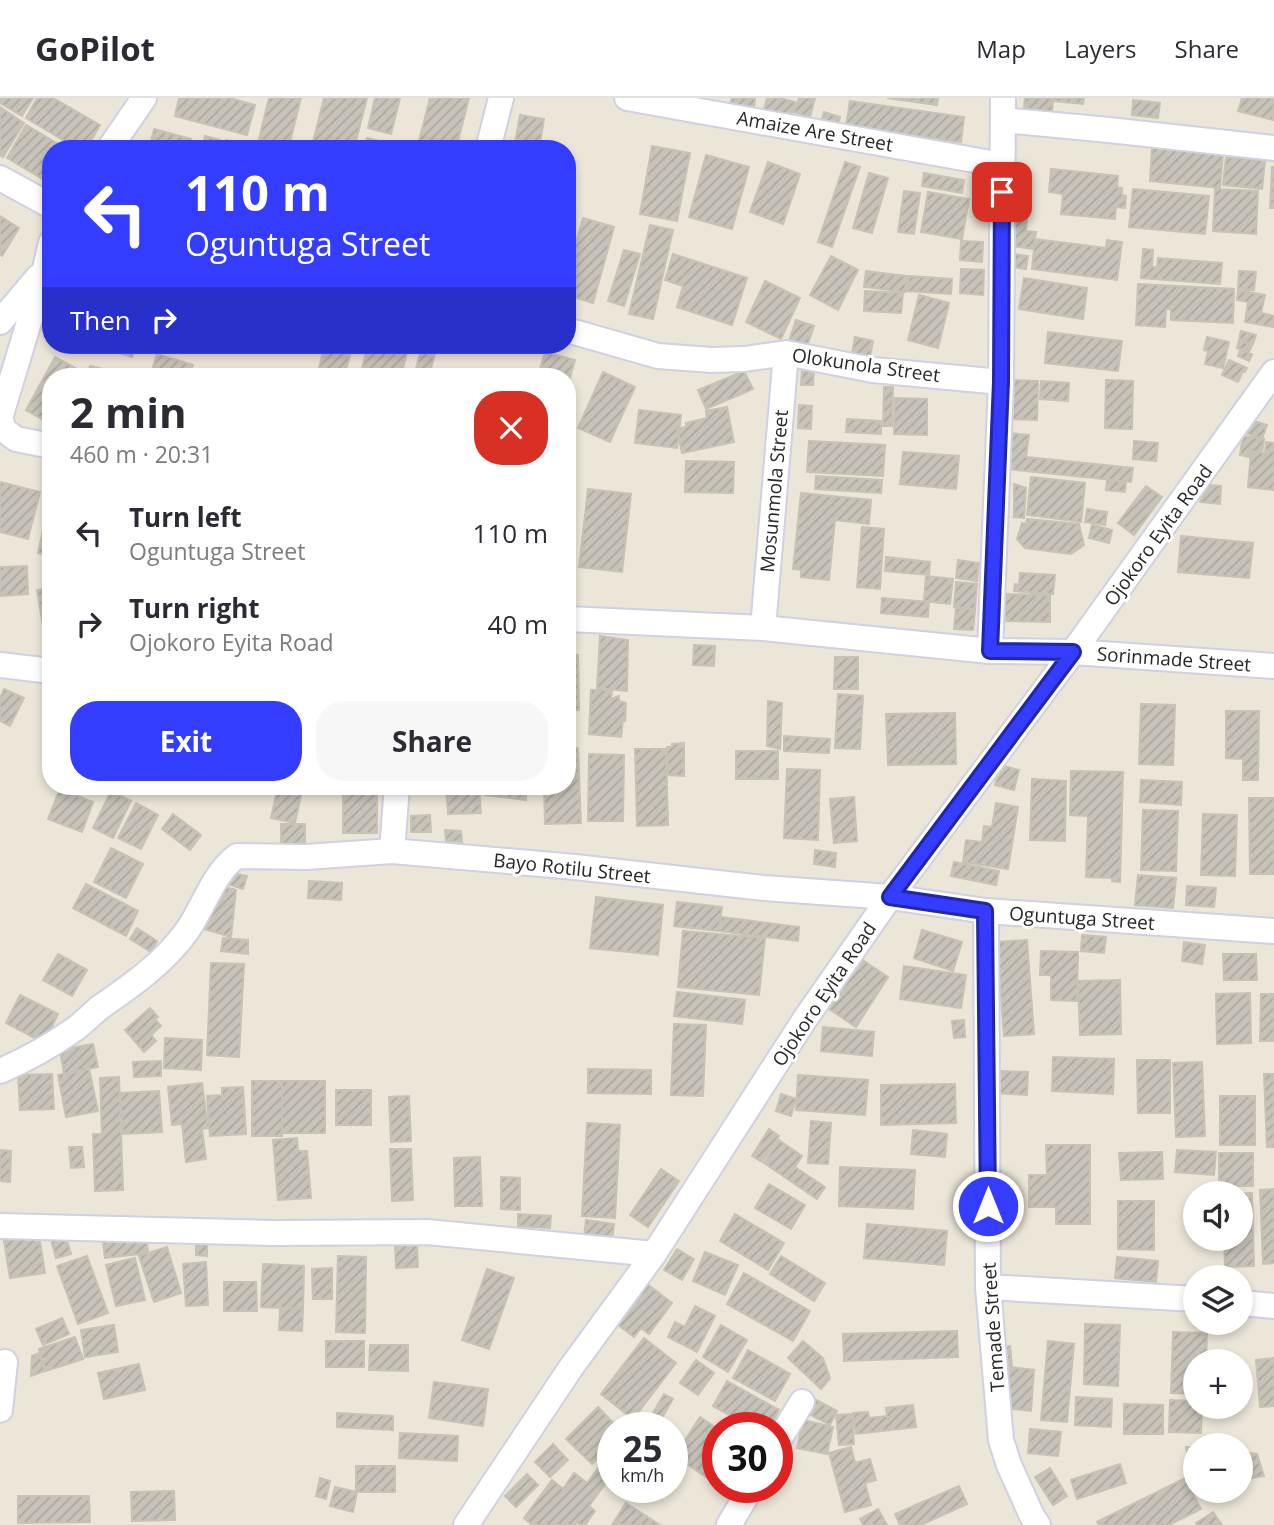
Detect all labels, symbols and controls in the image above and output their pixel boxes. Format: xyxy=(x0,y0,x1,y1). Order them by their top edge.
text: GoPilot xyxy=(35,26,155,71)
text: Map xyxy=(976,32,1026,65)
text: Layers xyxy=(1064,32,1137,65)
text: Share xyxy=(1175,32,1239,65)
street label: Amaize Are Street xyxy=(735,104,895,158)
text: 110 m xyxy=(185,159,330,225)
pin xyxy=(972,162,1032,222)
icon: left xyxy=(70,168,161,259)
icon: arrive xyxy=(983,173,1021,211)
text: Oguntuga Street xyxy=(185,222,430,265)
icon: right xyxy=(145,301,183,339)
text: Then xyxy=(70,302,131,338)
street label: Olokunola Street xyxy=(790,342,942,388)
text: 2 min xyxy=(70,383,187,440)
button: close xyxy=(474,391,548,465)
street label: Mosunmola Street xyxy=(754,408,794,573)
text: 460 m · 20:31 xyxy=(70,438,213,470)
street label: Ojokoro Eyita Road xyxy=(1098,459,1218,611)
text: Turn left xyxy=(129,499,241,535)
icon: left xyxy=(70,514,108,552)
text: 110 m xyxy=(473,515,548,551)
text: Oguntuga Street xyxy=(129,535,305,567)
text: Turn right xyxy=(129,590,260,626)
icon: right xyxy=(70,605,108,643)
text: 40 m xyxy=(487,606,548,642)
text: Ojokoro Eyita Road xyxy=(129,626,334,658)
street label: Sorinmade Street xyxy=(1096,641,1252,677)
button: Exit xyxy=(70,701,302,781)
button: Share xyxy=(316,701,548,781)
street label: Bayo Rotilu Street xyxy=(492,847,652,889)
street label: Oguntuga Street xyxy=(1008,900,1156,936)
street label: Ojokoro Eyita Road xyxy=(766,917,882,1071)
position arrow xyxy=(951,1169,1025,1243)
map controls xyxy=(1183,1181,1253,1503)
button: sound xyxy=(1183,1181,1253,1251)
street label: Temade Street xyxy=(975,1261,1010,1393)
button: layers xyxy=(1183,1265,1253,1335)
button: + xyxy=(1183,1349,1253,1419)
speed limit sign: 30 xyxy=(702,1412,793,1503)
text: 25 xyxy=(622,1425,663,1472)
button: − xyxy=(1183,1433,1253,1503)
text: km/h xyxy=(621,1463,664,1487)

